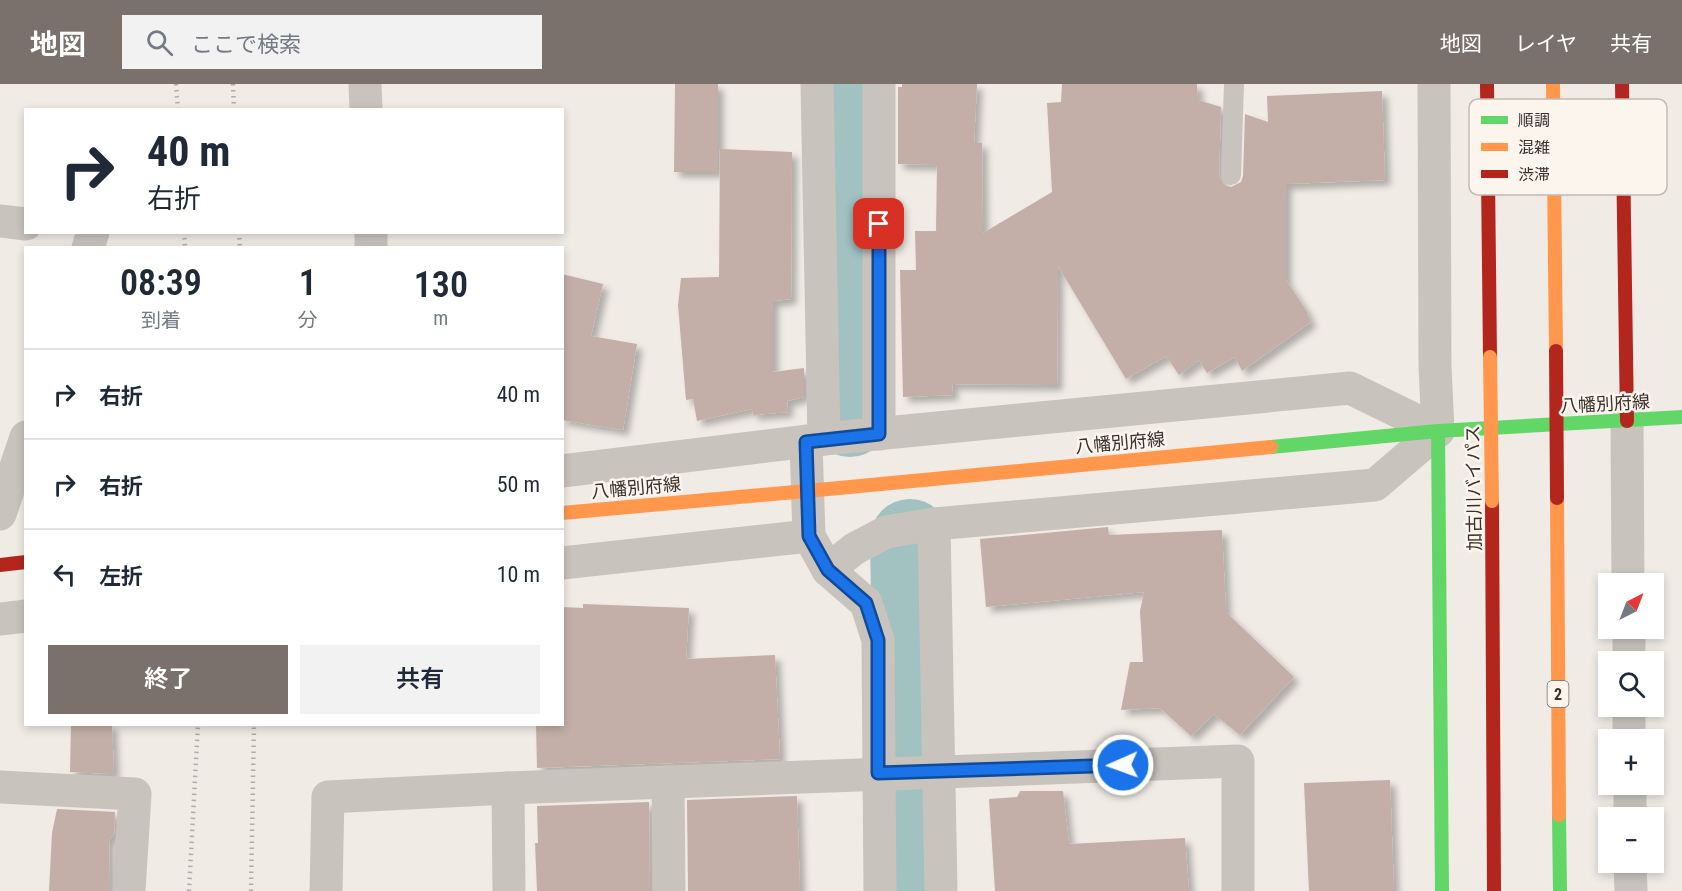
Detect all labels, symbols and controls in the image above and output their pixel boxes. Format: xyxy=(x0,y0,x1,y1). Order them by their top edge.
search box xyxy=(122,15,542,69)
icon: search xyxy=(143,26,176,59)
text: 地図 xyxy=(30,28,86,61)
text: ここで検索 xyxy=(191,32,301,57)
text: 地図 xyxy=(1440,32,1482,56)
text: レイヤ xyxy=(1515,32,1577,56)
text: 共有 xyxy=(1610,32,1652,56)
legend xyxy=(1469,99,1667,195)
text: 順調 xyxy=(1518,111,1550,130)
text: 40 m xyxy=(147,127,230,176)
icon: right xyxy=(48,132,126,210)
text: 混雑 xyxy=(1518,138,1550,157)
text: 渋滞 xyxy=(1518,165,1550,184)
text: 右折 xyxy=(147,183,201,215)
pin xyxy=(853,198,904,249)
icon: arrive xyxy=(862,207,895,240)
text: 08:39 xyxy=(120,262,202,304)
text: 1 xyxy=(299,262,317,304)
text: 130 xyxy=(414,264,468,306)
text: m xyxy=(433,306,448,330)
text: 到着 xyxy=(141,308,181,332)
text: 分 xyxy=(298,308,318,332)
icon: right xyxy=(48,378,81,411)
text: 40 m xyxy=(497,382,540,407)
text: 右折 xyxy=(99,384,143,409)
street label: 八幡別府線 xyxy=(1559,391,1650,416)
street label: 加古川バイパス xyxy=(1462,425,1485,551)
street label: 八幡別府線 xyxy=(1074,428,1166,457)
icon: right xyxy=(48,468,81,501)
text: 50 m xyxy=(497,472,540,497)
street label: 八幡別府線 xyxy=(590,473,682,502)
text: 右折 xyxy=(99,474,143,499)
icon: left xyxy=(48,558,81,591)
text: 10 m xyxy=(497,562,540,587)
text: 左折 xyxy=(99,564,143,589)
north arrow xyxy=(1598,573,1664,639)
map controls xyxy=(1598,573,1664,873)
button: 終了 xyxy=(48,645,288,714)
button: 共有 xyxy=(300,645,540,714)
button: search xyxy=(1598,651,1664,717)
road number: 2 xyxy=(1548,681,1568,707)
button: + xyxy=(1598,729,1664,795)
position arrow xyxy=(1091,733,1155,797)
button: − xyxy=(1598,807,1664,873)

